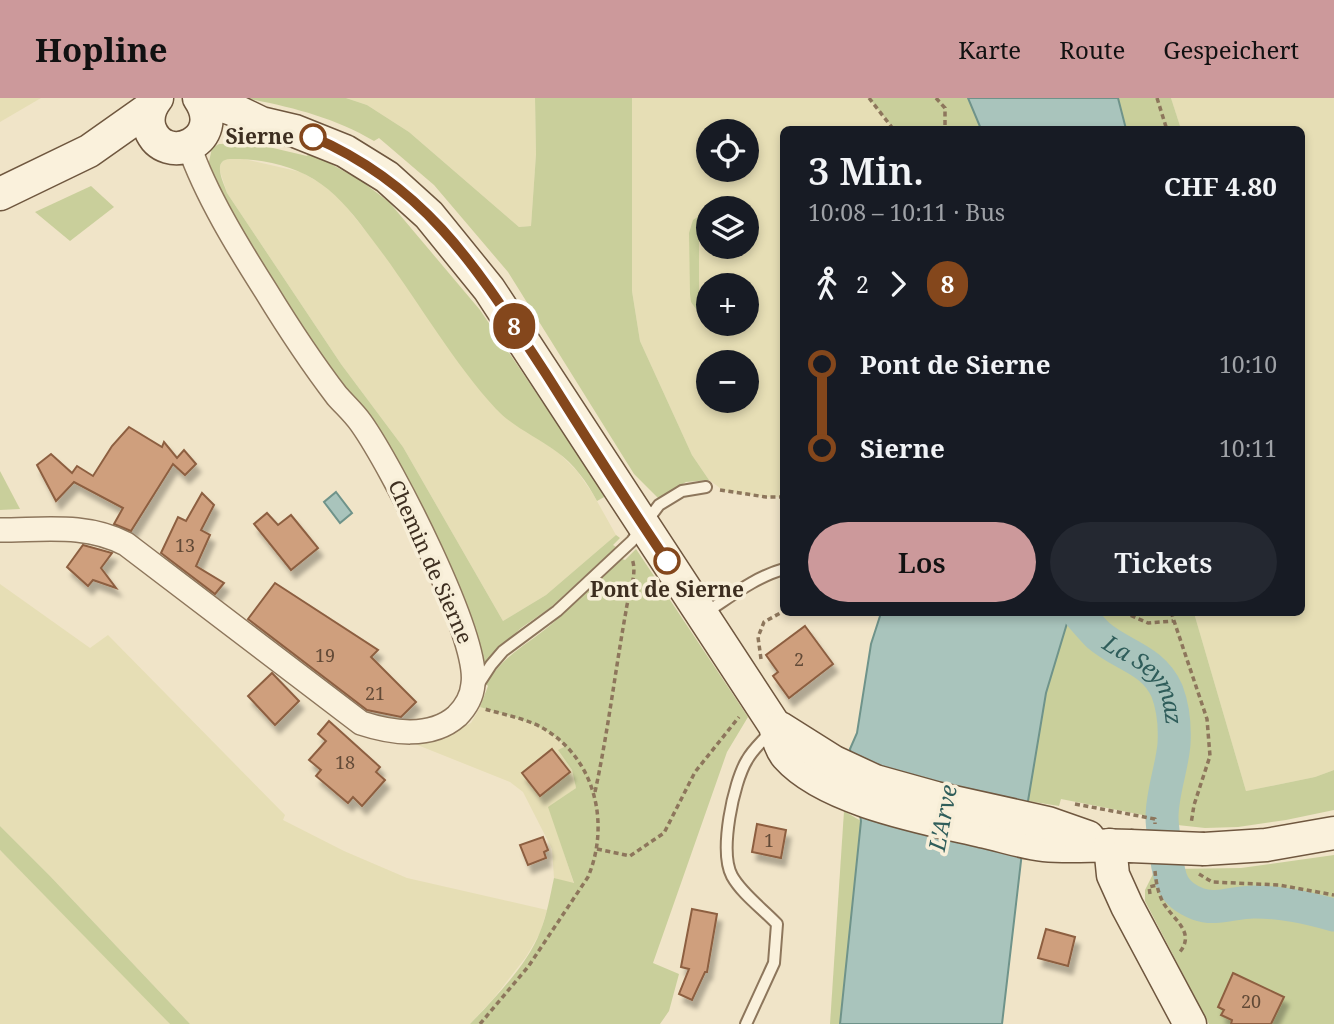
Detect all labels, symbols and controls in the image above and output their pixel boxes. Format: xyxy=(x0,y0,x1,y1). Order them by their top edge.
text: Hopline xyxy=(35,27,168,72)
text: Karte xyxy=(958,33,1021,66)
text: Route xyxy=(1059,33,1125,66)
text: Gespeichert xyxy=(1163,33,1299,66)
map controls xyxy=(696,119,759,413)
button: locate xyxy=(696,119,759,182)
place label: Sierne xyxy=(225,122,294,150)
marker: Sierne xyxy=(300,124,326,150)
text: 3 Min. xyxy=(808,144,924,196)
text: CHF 4.80 xyxy=(1164,168,1277,204)
button: layers xyxy=(696,196,759,259)
text: 10:08 – 10:11 · Bus xyxy=(808,196,1005,228)
icon: walk xyxy=(808,265,846,303)
icon: forward xyxy=(879,265,917,303)
text: 8 xyxy=(941,267,954,300)
text: 2 xyxy=(856,268,869,300)
button: + xyxy=(696,273,759,336)
line badge: 8 xyxy=(491,303,537,349)
text: 8 xyxy=(507,309,521,342)
text: Pont de Sierne xyxy=(860,346,1051,382)
text: 10:10 xyxy=(1219,348,1277,380)
button: − xyxy=(696,350,759,413)
text: Sierne xyxy=(860,430,945,466)
text: 10:11 xyxy=(1219,432,1277,464)
street label: Chemin de Sierne xyxy=(382,475,480,648)
button: Los xyxy=(808,522,1036,602)
button: Tickets xyxy=(1050,522,1277,602)
house number: 13 xyxy=(175,533,195,557)
marker: Pont de Sierne xyxy=(654,548,680,574)
place label: Pont de Sierne xyxy=(590,575,744,603)
water label: La Seymaz xyxy=(1097,626,1191,726)
house number: 19 xyxy=(315,643,335,667)
house number: 2 xyxy=(794,647,804,671)
house number: 21 xyxy=(365,681,385,705)
house number: 18 xyxy=(335,750,355,774)
water label: L'Arve xyxy=(920,782,964,855)
house number: 1 xyxy=(764,828,774,852)
house number: 20 xyxy=(1241,989,1261,1013)

